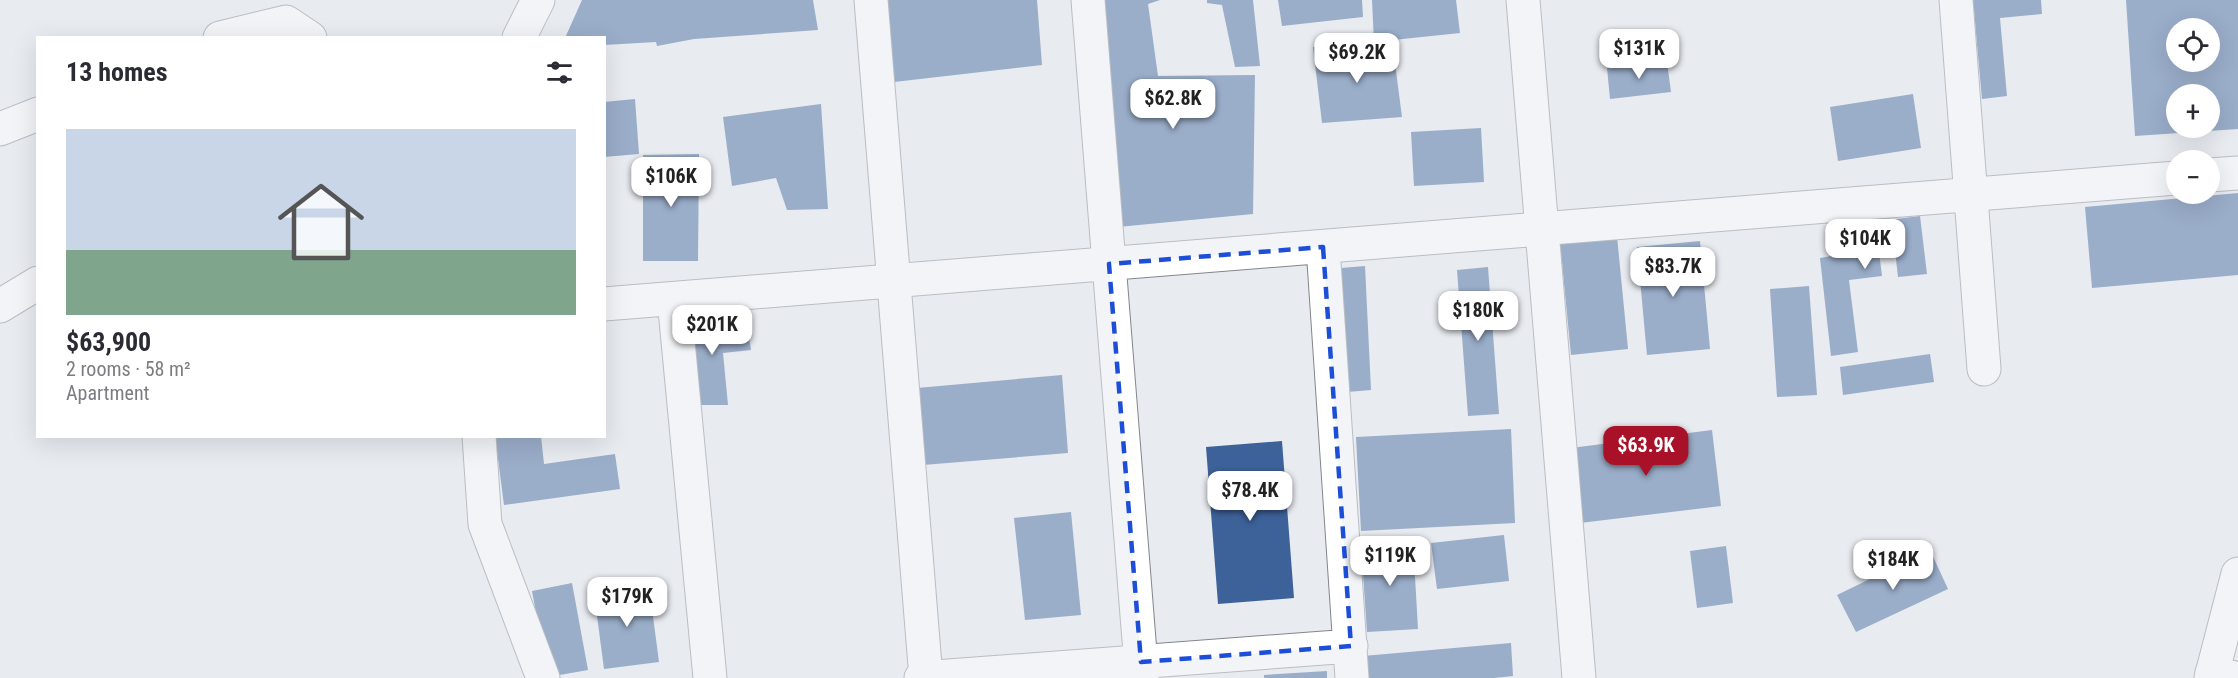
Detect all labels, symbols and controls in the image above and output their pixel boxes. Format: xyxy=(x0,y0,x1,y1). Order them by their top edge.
map controls xyxy=(2166,18,2220,204)
button: locate xyxy=(2166,18,2220,72)
pin: $131K xyxy=(1597,29,1681,80)
pin: $69.2K xyxy=(1308,33,1406,84)
text: $131K xyxy=(1613,36,1665,60)
text: $69.2K xyxy=(1328,40,1386,64)
icon: filters xyxy=(543,56,576,89)
text: 13 homes xyxy=(66,57,168,87)
pin: $62.8K xyxy=(1124,79,1222,130)
button: + xyxy=(2166,84,2220,138)
text: $62.8K xyxy=(1144,86,1202,110)
button: − xyxy=(2166,150,2220,204)
pin: $106K xyxy=(629,157,713,208)
text: $106K xyxy=(645,164,697,188)
icon: home xyxy=(267,168,375,276)
pin: $104K xyxy=(1823,219,1907,270)
text: $104K xyxy=(1839,226,1891,250)
pin: $83.7K xyxy=(1624,247,1722,298)
text: $83.7K xyxy=(1644,254,1702,278)
pin: $180K xyxy=(1436,291,1520,342)
text: $180K xyxy=(1452,298,1504,322)
pin: $201K xyxy=(670,305,754,356)
text: $201K xyxy=(686,312,738,336)
text: $63,900 xyxy=(66,327,151,357)
text: 2 rooms · 58 m² xyxy=(66,357,191,381)
text: Apartment xyxy=(66,381,150,405)
pin: $63.9K xyxy=(1597,426,1695,477)
text: $63.9K xyxy=(1617,433,1675,457)
pin: $78.4K xyxy=(1201,471,1299,522)
text: $78.4K xyxy=(1221,478,1279,502)
pin: $119K xyxy=(1348,536,1432,587)
pin: $184K xyxy=(1851,540,1935,591)
text: $119K xyxy=(1364,543,1416,567)
text: $184K xyxy=(1867,547,1919,571)
pin: $179K xyxy=(585,577,669,628)
text: $179K xyxy=(601,584,653,608)

